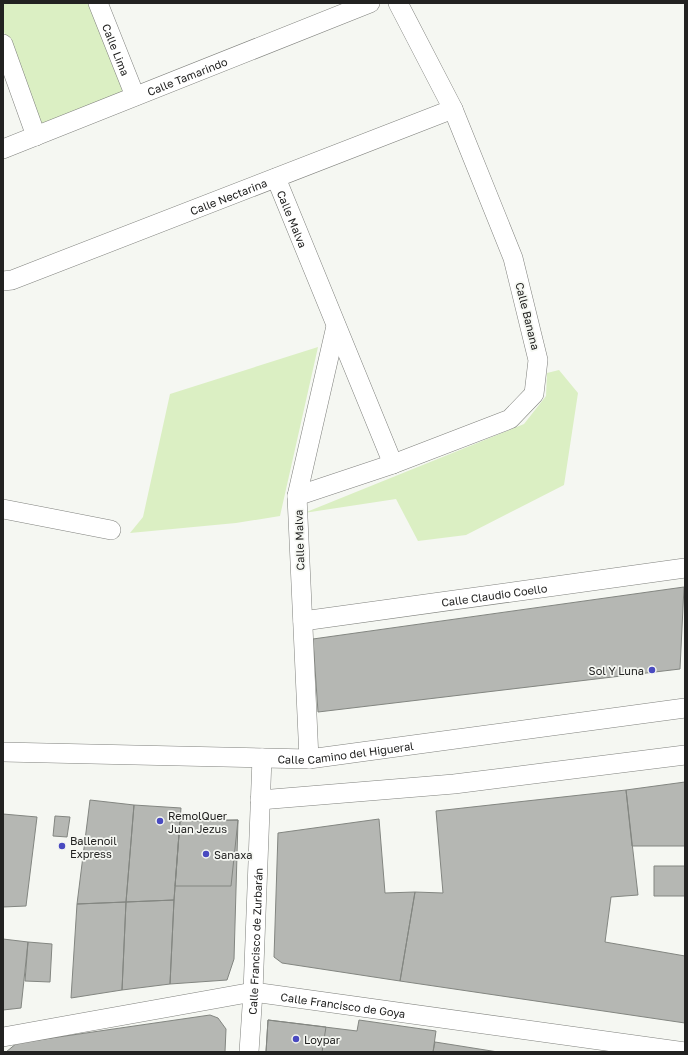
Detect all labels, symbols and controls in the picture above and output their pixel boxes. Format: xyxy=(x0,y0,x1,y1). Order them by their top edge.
street label: Calle Lima xyxy=(100,22,133,77)
street label: Calle Tamarindo xyxy=(145,54,229,98)
street label: Calle Nectarina xyxy=(188,175,269,217)
street label: Calle Malva xyxy=(275,188,310,249)
street label: Calle Banana xyxy=(513,281,543,351)
street label: Calle Malva xyxy=(291,509,307,571)
street label: Calle Claudio Coello xyxy=(440,581,548,608)
place label: Sol Y Luna xyxy=(589,664,644,677)
marker: Sol Y Luna xyxy=(647,665,657,675)
street label: Calle Camino del Higueral xyxy=(277,738,415,766)
place label: RemolQuer Juan Jezus xyxy=(168,809,228,835)
marker: RemolQuer Juan Jezus xyxy=(155,816,165,826)
place label: Ballenoil Express xyxy=(70,834,117,860)
marker: Ballenoil Express xyxy=(57,841,67,851)
place label: Sanaxa xyxy=(214,848,252,861)
marker: Sanaxa xyxy=(201,849,211,859)
street label: Calle Francisco de Zurbarán xyxy=(245,867,264,1015)
street label: Calle Francisco de Goya xyxy=(280,989,406,1020)
place label: Loypar xyxy=(304,1033,341,1046)
marker: Loypar xyxy=(291,1034,301,1044)

